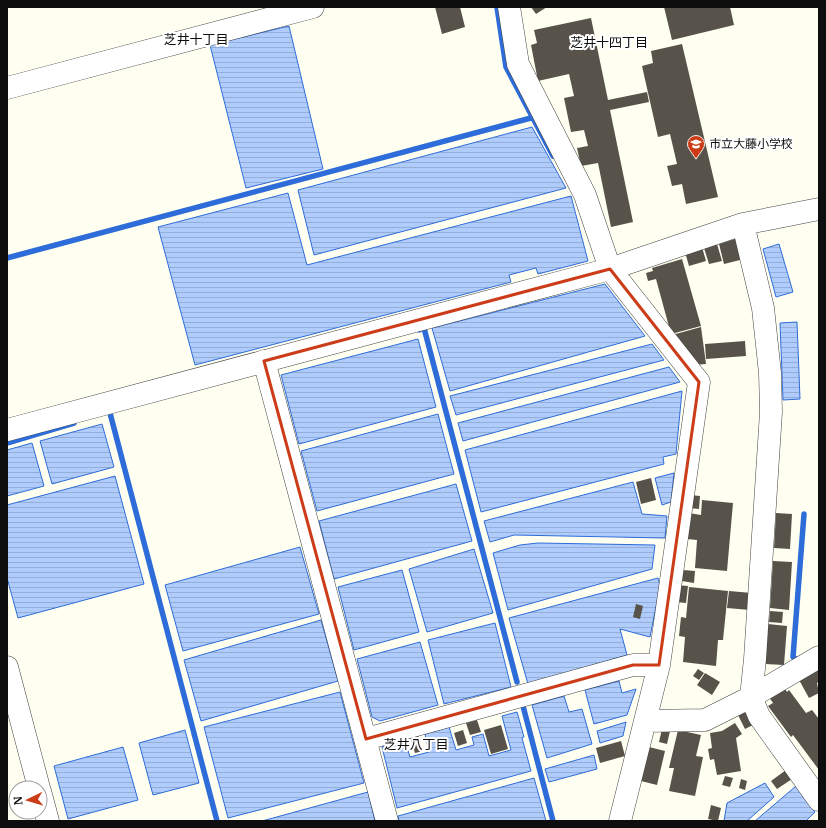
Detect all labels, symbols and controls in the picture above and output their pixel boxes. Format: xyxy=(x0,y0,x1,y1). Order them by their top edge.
district label: 芝井十丁目 xyxy=(163,31,229,48)
district label: 芝井十四丁目 xyxy=(570,34,648,51)
school or university icon: 市立大藤小学校 xyxy=(686,134,706,159)
place label: 市立大藤小学校 xyxy=(709,136,793,151)
district label: 芝井八丁目 xyxy=(383,736,449,753)
north arrow xyxy=(8,780,48,820)
text: N xyxy=(11,796,25,806)

